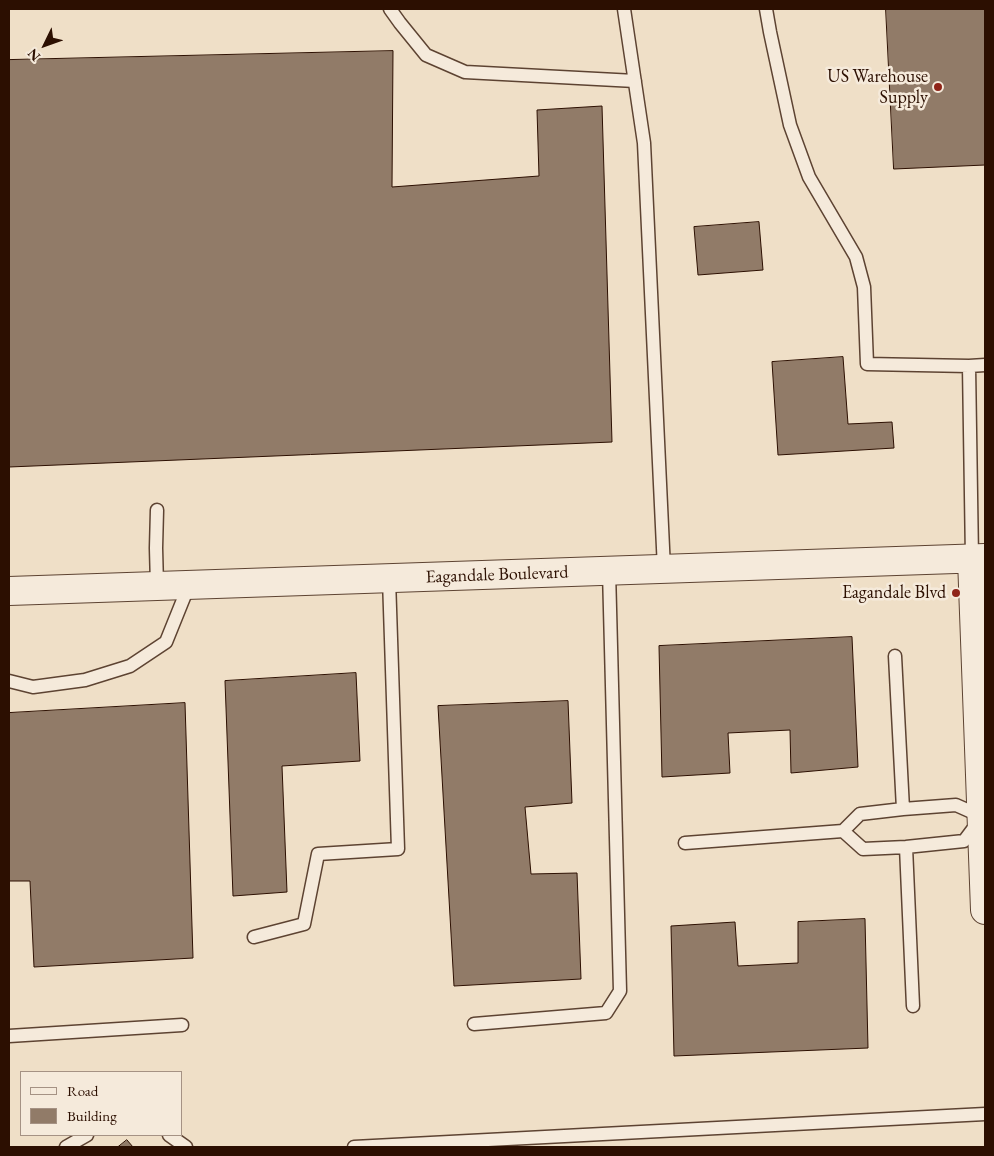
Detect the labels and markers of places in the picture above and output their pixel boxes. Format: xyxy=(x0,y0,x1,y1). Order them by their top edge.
place label: US Warehouse Supply xyxy=(827,66,928,108)
marker: US Warehouse Supply xyxy=(932,81,944,93)
place label: Eagandale Blvd xyxy=(842,582,946,604)
marker: Eagandale Blvd xyxy=(950,587,962,599)

